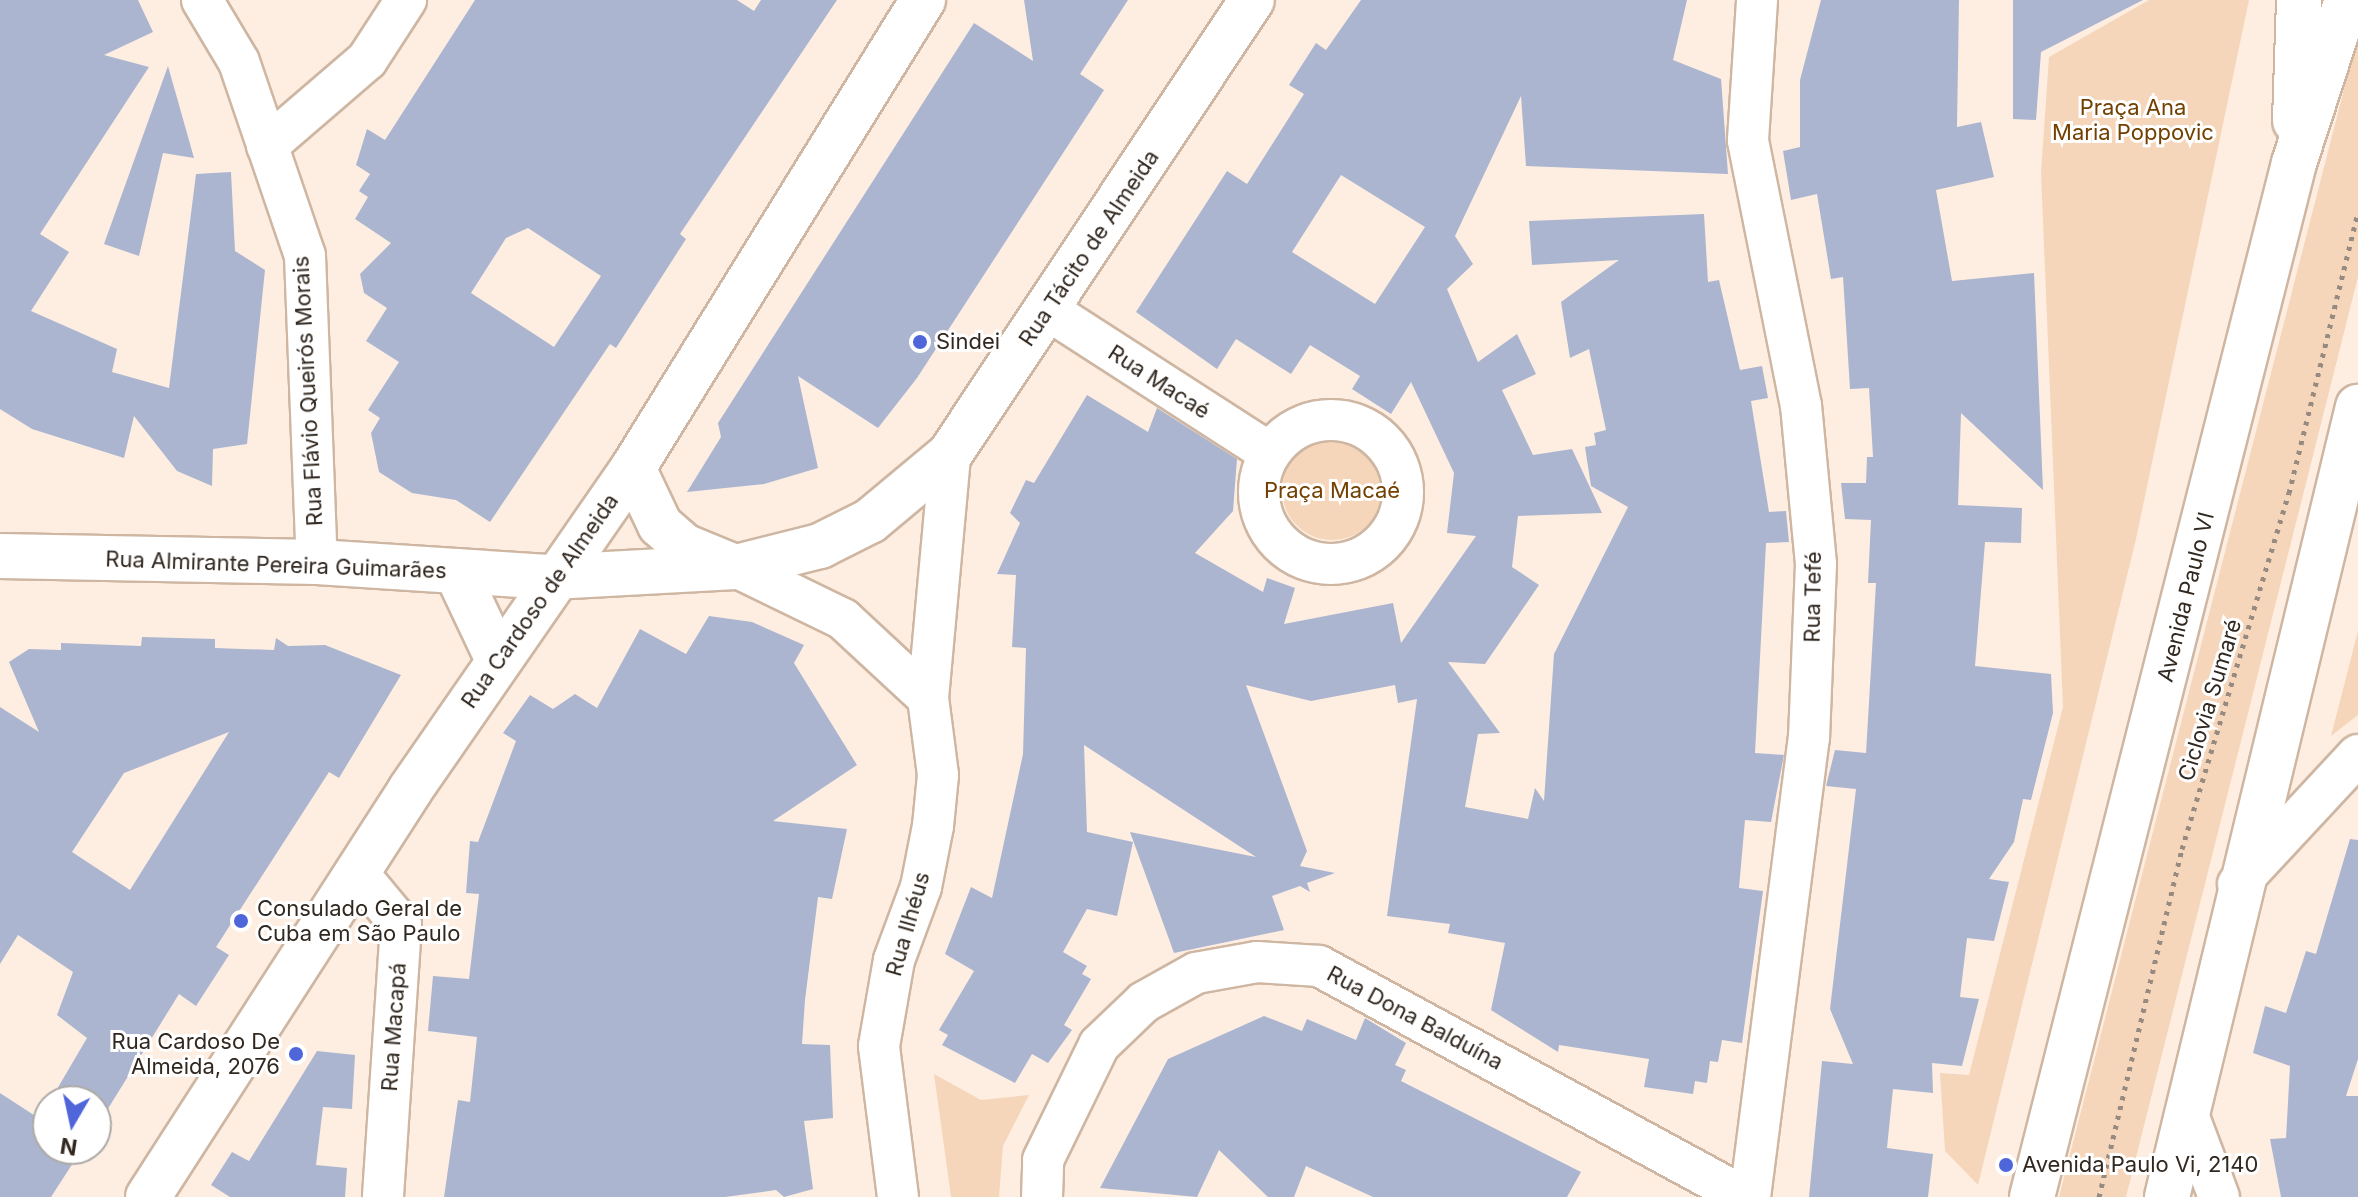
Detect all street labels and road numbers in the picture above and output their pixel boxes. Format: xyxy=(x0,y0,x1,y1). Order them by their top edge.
street label: Rua Tácito de Almeida xyxy=(1013,145,1165,351)
street label: Rua Flávio Queirós Morais xyxy=(288,255,328,527)
street label: Rua Macaé xyxy=(1103,339,1215,425)
street label: Rua Cardoso de Almeida xyxy=(456,489,624,713)
street label: Avenida Paulo VI xyxy=(2152,509,2220,685)
street label: Rua Almirante Pereira Guimarães xyxy=(105,546,447,584)
street label: Rua Tefé xyxy=(1799,551,1827,643)
street label: Ciclovia Sumaré xyxy=(2173,616,2247,784)
street label: Rua Ilhéus xyxy=(881,869,935,979)
street label: Rua Dona Balduína xyxy=(1322,960,1508,1076)
street label: Rua Macapá xyxy=(376,962,412,1092)

